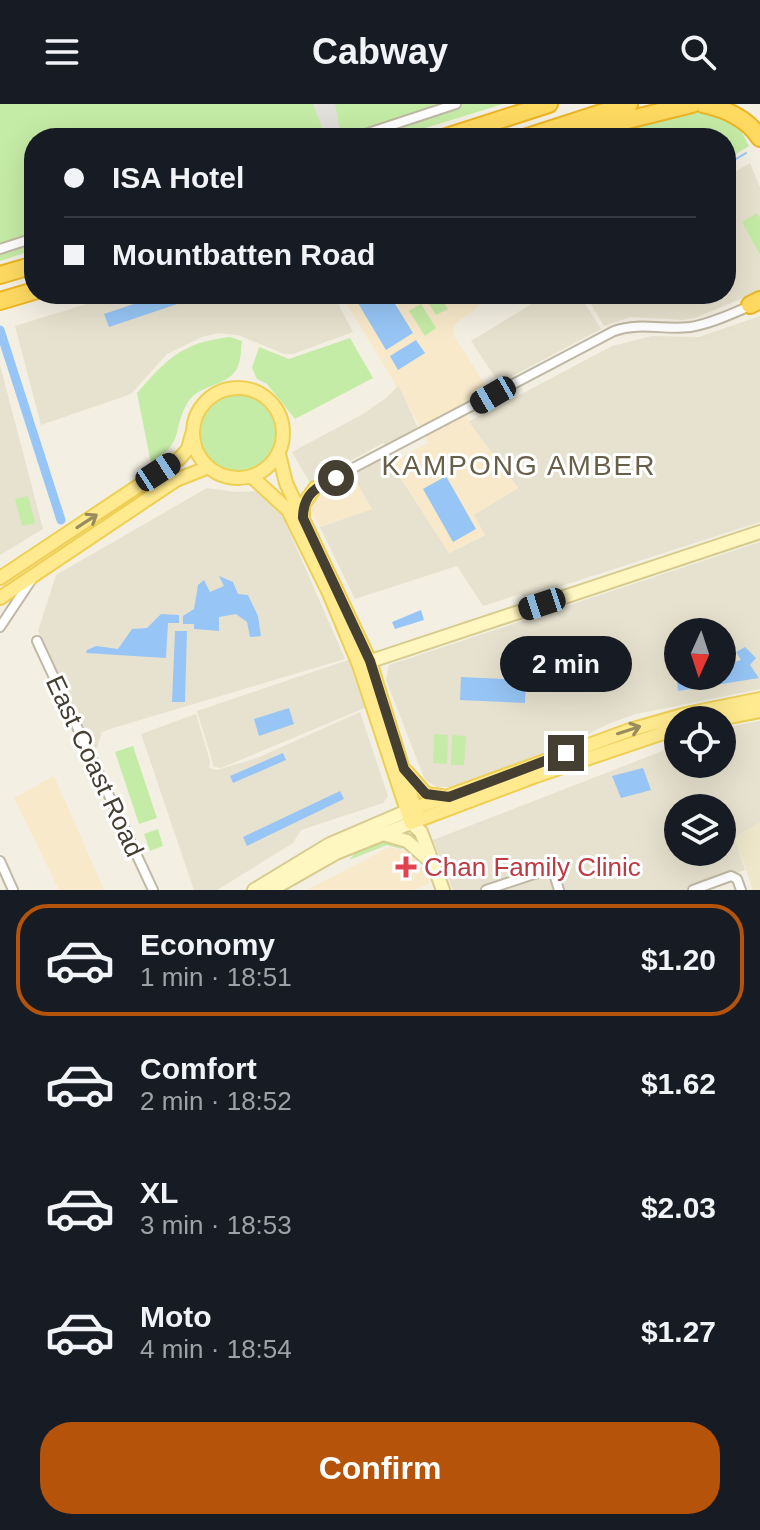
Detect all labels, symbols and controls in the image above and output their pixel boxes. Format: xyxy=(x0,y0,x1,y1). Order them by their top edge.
icon: menu xyxy=(40,30,84,74)
icon: search xyxy=(676,30,720,74)
text: Cabway xyxy=(312,31,448,72)
text: ISA Hotel xyxy=(112,161,244,194)
text: Mountbatten Road xyxy=(112,238,375,271)
car xyxy=(466,373,520,417)
car xyxy=(131,449,185,495)
district label: KAMPONG AMBER xyxy=(382,450,656,481)
route start xyxy=(318,460,354,496)
one-way arrow xyxy=(75,512,97,529)
car xyxy=(515,585,569,623)
north arrow xyxy=(664,618,736,690)
map controls xyxy=(664,618,736,866)
callout: 2 min xyxy=(500,637,632,693)
text: 2 min xyxy=(532,649,600,679)
street label: East Coast Road xyxy=(40,671,150,861)
button: locate xyxy=(664,706,736,778)
one-way arrow xyxy=(616,722,642,737)
route end xyxy=(548,735,584,771)
button: layers xyxy=(664,794,736,866)
place label: Chan Family Clinic xyxy=(424,852,641,882)
marker: Chan Family Clinic xyxy=(395,856,417,878)
icon: car xyxy=(44,924,116,996)
text: Economy xyxy=(140,928,275,961)
text: $1.20 xyxy=(641,943,716,976)
text: 1 min · 18:51 xyxy=(140,962,292,992)
icon: car xyxy=(44,1048,116,1120)
text: Comfort xyxy=(140,1052,257,1085)
text: $1.62 xyxy=(641,1067,716,1100)
text: 2 min · 18:52 xyxy=(140,1086,292,1116)
icon: car xyxy=(44,1172,116,1244)
text: XL xyxy=(140,1176,178,1209)
text: $2.03 xyxy=(641,1191,716,1224)
text: 3 min · 18:53 xyxy=(140,1210,292,1240)
icon: car xyxy=(44,1296,116,1368)
text: Moto xyxy=(140,1300,212,1333)
text: $1.27 xyxy=(641,1315,716,1348)
text: 4 min · 18:54 xyxy=(140,1334,292,1364)
button: Confirm xyxy=(40,1422,720,1514)

